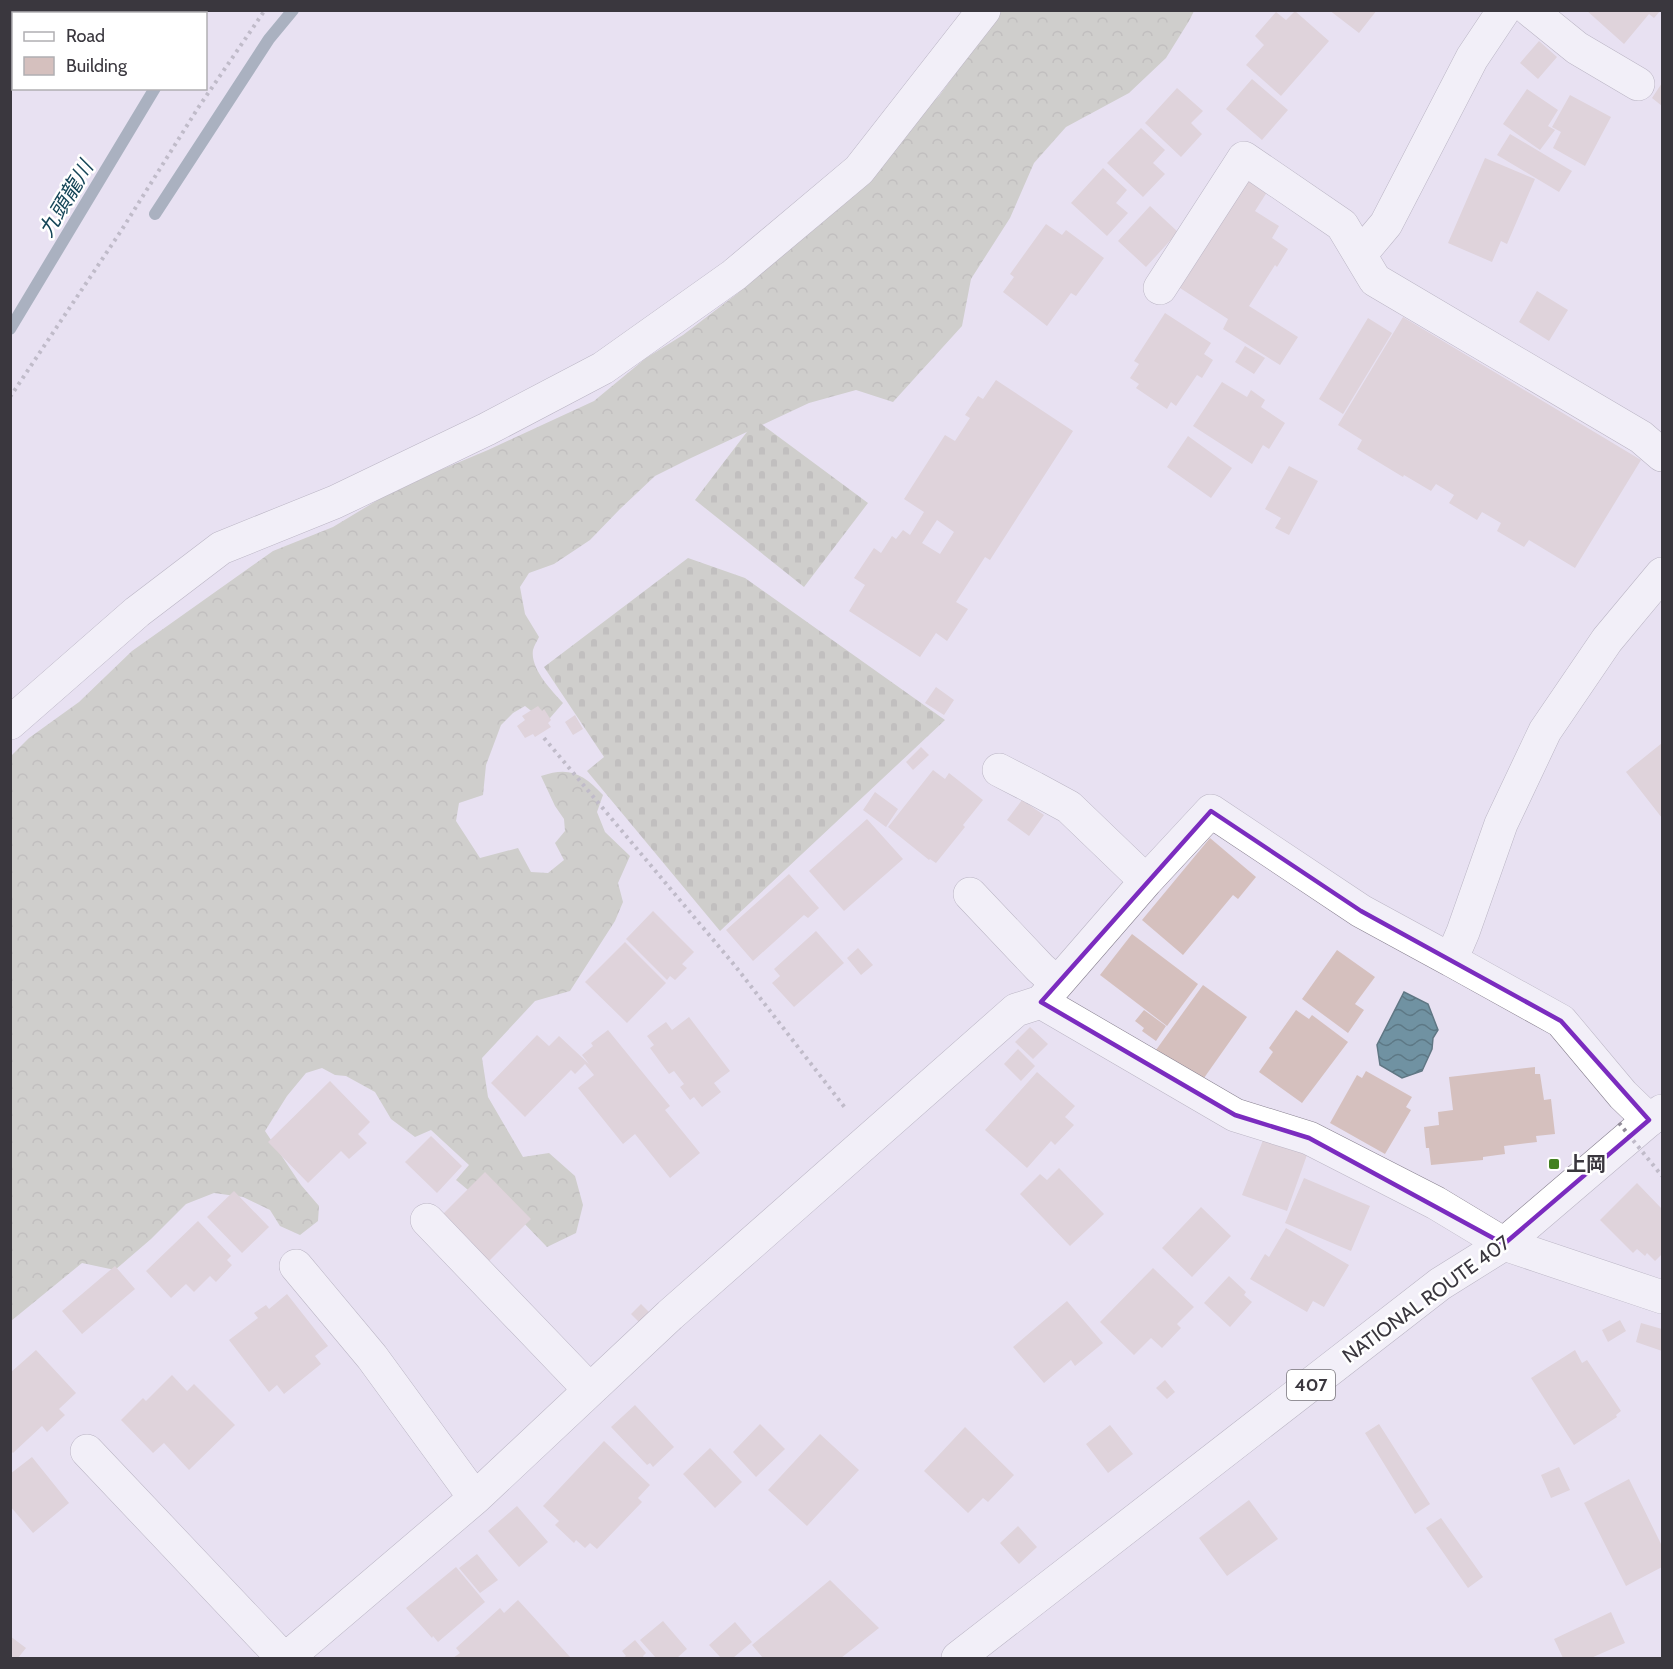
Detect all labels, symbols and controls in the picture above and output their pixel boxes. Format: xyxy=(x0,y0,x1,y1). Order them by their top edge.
legend xyxy=(12,12,207,90)
text: Road xyxy=(66,25,105,47)
text: Building xyxy=(66,55,128,77)
water label: 九頭龍川 xyxy=(33,155,99,241)
place label: 上岡 xyxy=(1566,1152,1606,1176)
marker: 上岡 xyxy=(1547,1157,1561,1171)
street label: NATIONAL ROUTE 407 xyxy=(1338,1230,1514,1368)
road number: 407 xyxy=(1287,1370,1335,1400)

